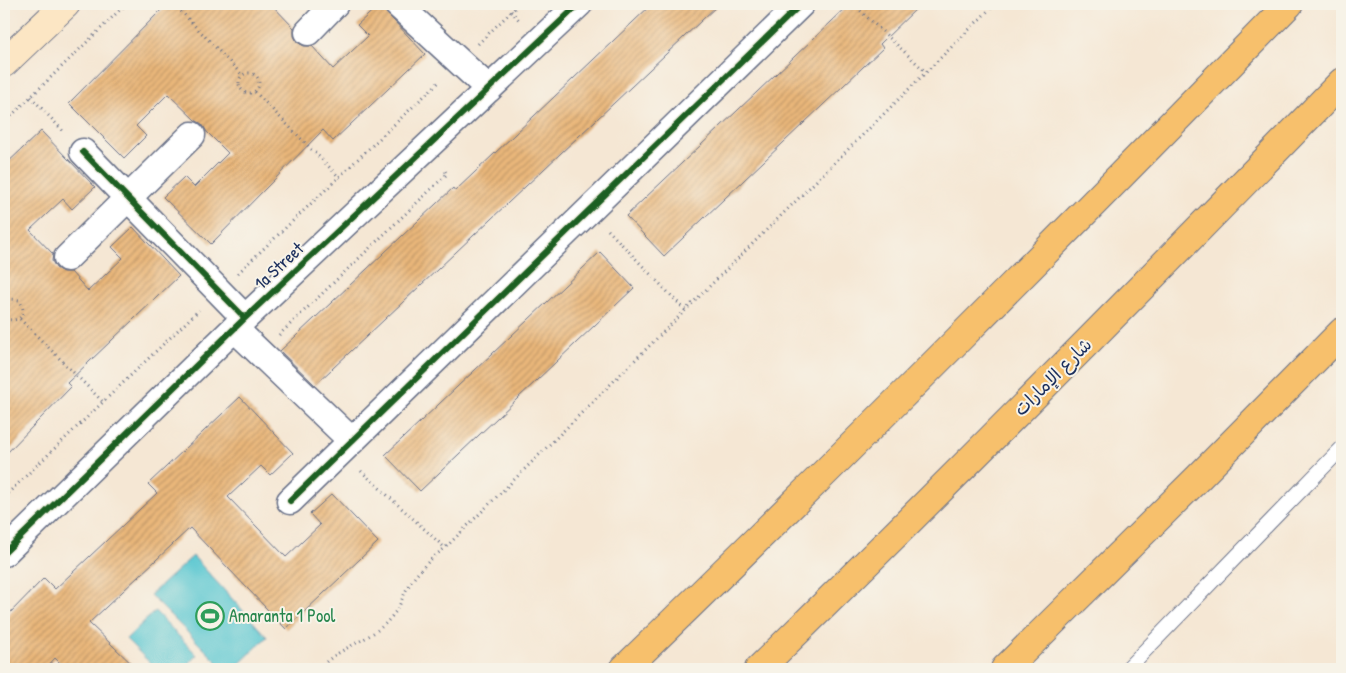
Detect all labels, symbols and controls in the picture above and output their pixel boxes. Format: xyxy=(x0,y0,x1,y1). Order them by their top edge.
street label: 1a Street xyxy=(248,236,310,295)
street label: شارع الإمارات xyxy=(1008,332,1097,421)
sports icon: Amaranta 1 Pool xyxy=(195,601,225,631)
place label: Amaranta 1 Pool xyxy=(229,603,335,628)

